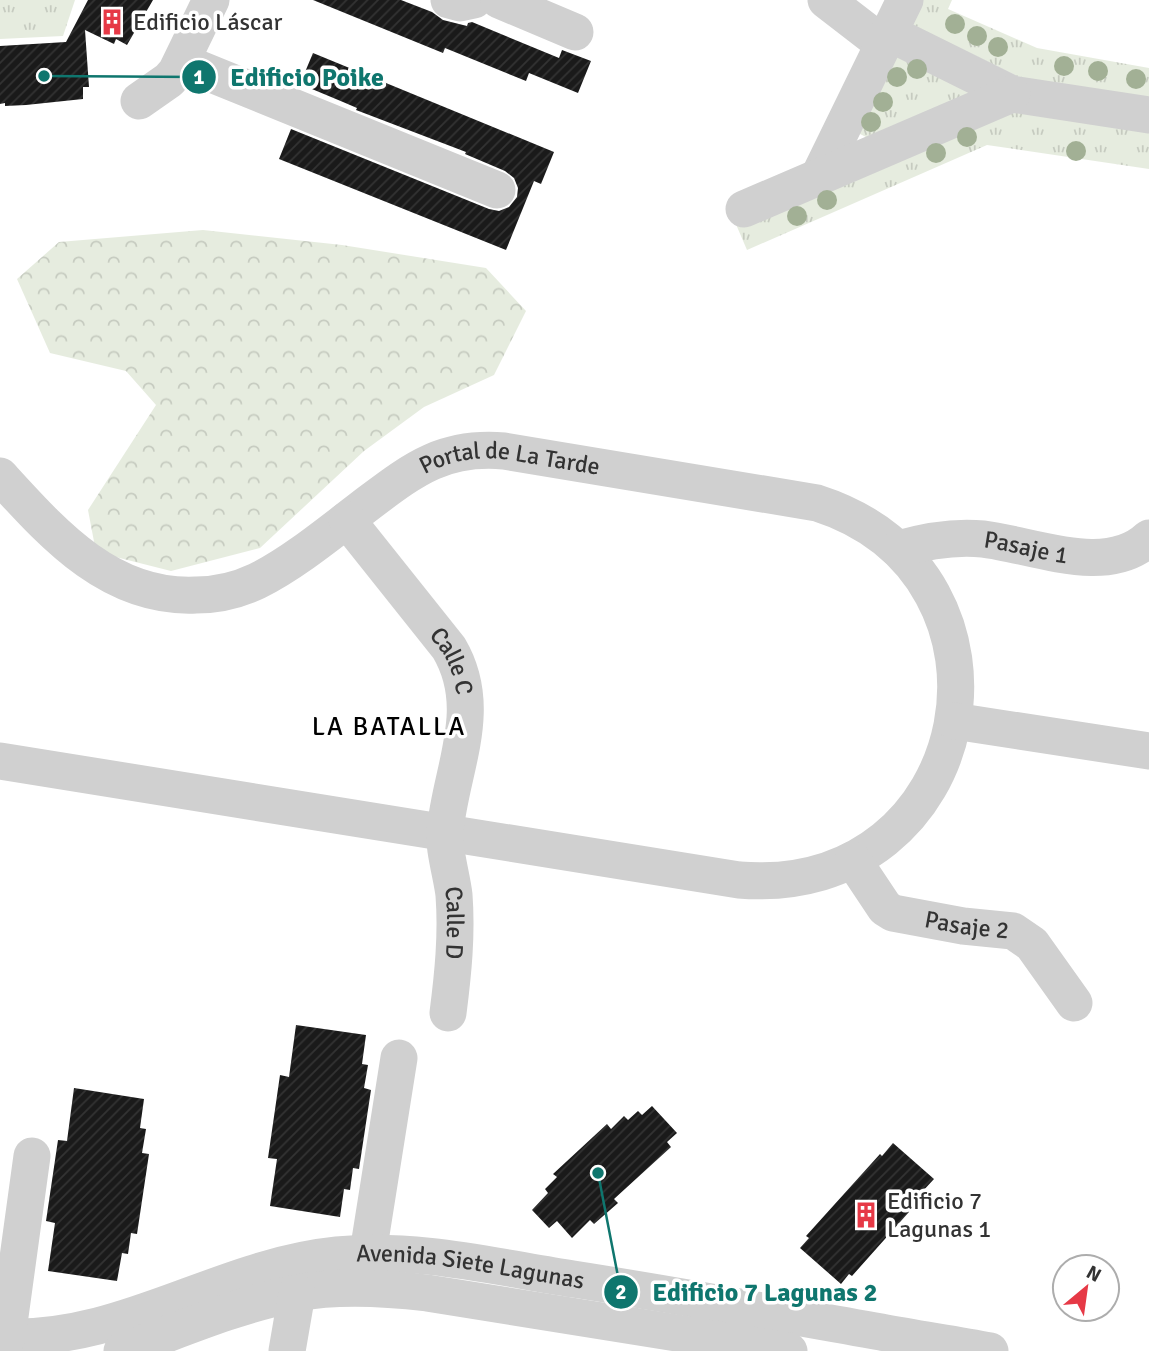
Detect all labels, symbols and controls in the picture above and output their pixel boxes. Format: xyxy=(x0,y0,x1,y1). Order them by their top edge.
building icon: Edificio Láscar xyxy=(97,7,127,37)
place label: Edificio Láscar xyxy=(133,7,283,37)
callout: Edificio Poike xyxy=(182,53,398,100)
text: Edificio Poike xyxy=(230,62,384,94)
text: 1 xyxy=(193,64,205,90)
street label: Portal de La Tarde xyxy=(414,435,602,482)
street label: Pasaje 1 xyxy=(982,524,1070,570)
street label: Calle C xyxy=(423,621,480,697)
district label: LA BATALLA xyxy=(312,711,466,743)
street label: Calle D xyxy=(438,885,470,960)
street label: Pasaje 2 xyxy=(922,904,1010,946)
place label: Edificio 7 Lagunas 1 xyxy=(887,1186,991,1244)
building icon: Edificio 7 Lagunas 1 xyxy=(851,1200,881,1230)
street label: Avenida Siete Lagunas xyxy=(356,1238,586,1296)
north arrow xyxy=(1051,1253,1121,1323)
text: N xyxy=(1082,1260,1105,1288)
callout: Edificio 7 Lagunas 2 xyxy=(604,1268,892,1315)
text: Edificio 7 Lagunas 2 xyxy=(652,1277,878,1309)
text: 2 xyxy=(615,1279,627,1305)

